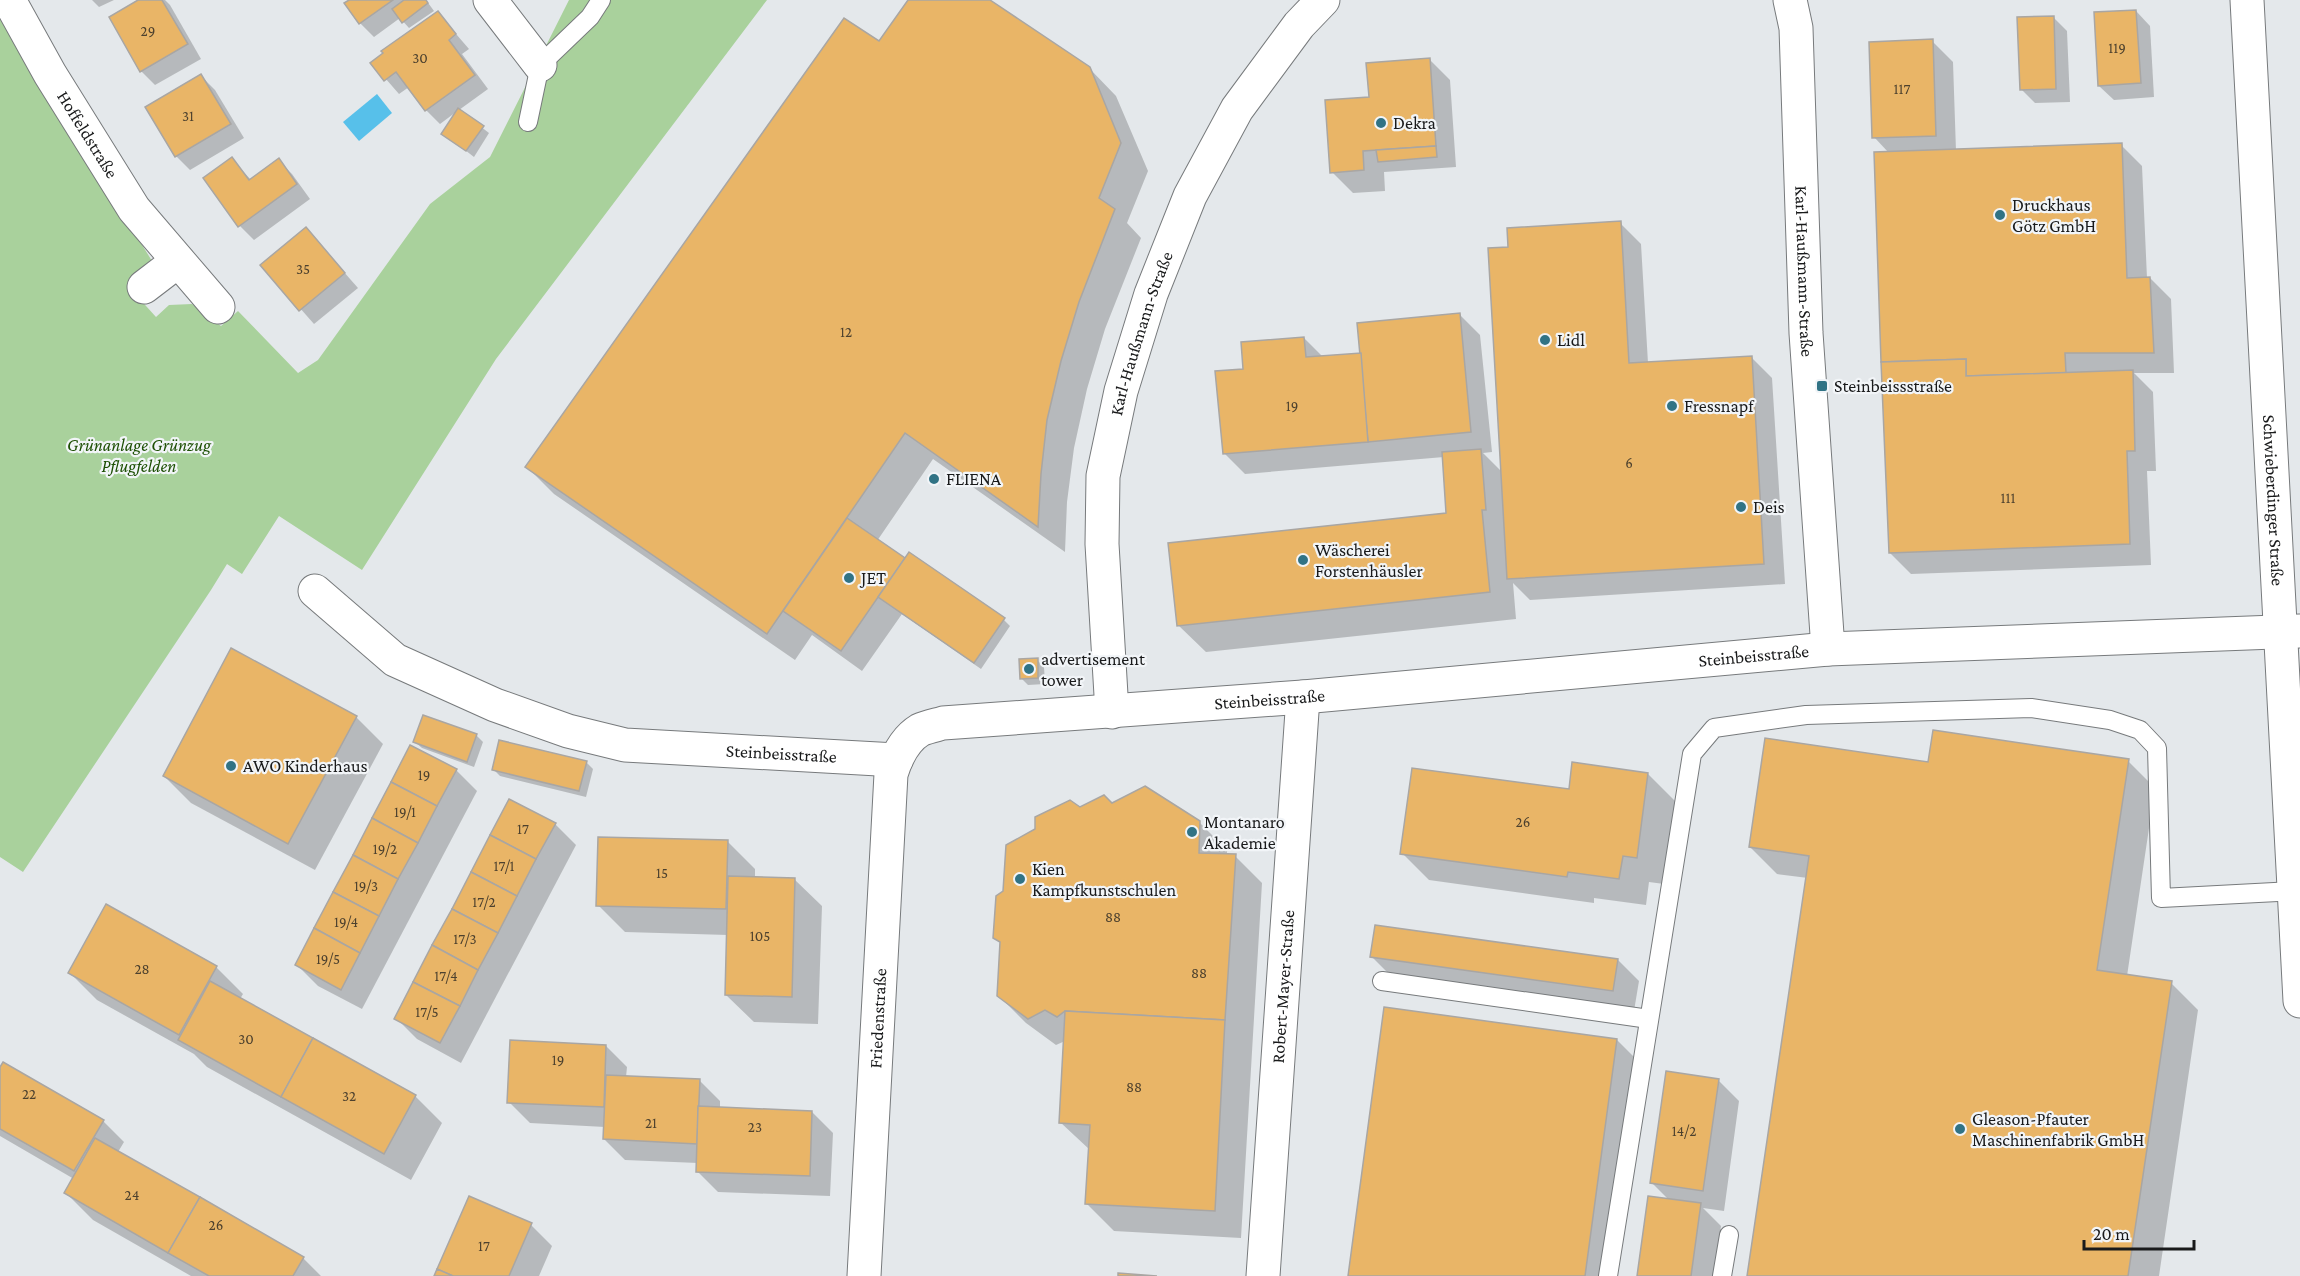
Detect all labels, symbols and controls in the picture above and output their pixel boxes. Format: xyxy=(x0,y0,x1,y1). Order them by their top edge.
house number: 29 xyxy=(141,23,155,39)
house number: 119 xyxy=(2108,40,2126,56)
house number: 30 xyxy=(412,50,428,66)
house number: 117 xyxy=(1894,81,1911,97)
street label: Hoffeldstraße xyxy=(53,87,122,182)
house number: 31 xyxy=(182,108,194,124)
place label: Dekra xyxy=(1393,113,1436,133)
marker: Dekra xyxy=(1374,116,1388,130)
street label: Karl-Haußmann-Straße xyxy=(1791,185,1818,358)
place label: Druckhaus Götz GmbH xyxy=(2012,195,2096,236)
marker: Druckhaus Götz GmbH xyxy=(1993,208,2007,222)
street label: Karl-Haußmann-Straße xyxy=(1106,248,1177,417)
house number: 35 xyxy=(296,261,310,277)
house number: 12 xyxy=(840,324,852,340)
place label: Lidl xyxy=(1557,330,1585,350)
marker: Lidl xyxy=(1538,333,1552,347)
place label: Steinbeissstraße xyxy=(1834,376,1952,396)
marker: Steinbeissstraße xyxy=(1815,379,1829,393)
place label: Fressnapf xyxy=(1684,396,1755,416)
house number: 19 xyxy=(1286,398,1298,414)
marker: Fressnapf xyxy=(1665,399,1679,413)
street label: Schwieberdinger Straße xyxy=(2259,414,2288,586)
park label: Grünanlage Grünzug Pflugfelden xyxy=(67,435,212,476)
house number: 6 xyxy=(1625,455,1633,471)
place label: FLIENA xyxy=(946,469,1002,489)
marker: FLIENA xyxy=(927,472,941,486)
house number: 111 xyxy=(2001,490,2015,506)
place label: Deis xyxy=(1753,497,1785,517)
marker: Deis xyxy=(1734,500,1748,514)
place label: Wäscherei Forstenhäusler xyxy=(1315,540,1423,581)
marker: Wäscherei Forstenhäusler xyxy=(1296,553,1310,567)
place label: JET xyxy=(859,568,886,588)
marker: JET xyxy=(842,571,856,585)
street label: Steinbeisstraße xyxy=(1697,641,1810,671)
place label: advertisement tower xyxy=(1041,649,1146,690)
marker: advertisement tower xyxy=(1022,662,1036,676)
street label: Steinbeisstraße xyxy=(1214,685,1326,713)
street label: Steinbeisstraße xyxy=(725,741,837,767)
place label: AWO Kinderhaus xyxy=(243,756,368,776)
marker: AWO Kinderhaus xyxy=(224,759,238,773)
house number: 19 xyxy=(418,767,430,783)
house number: 19/1 xyxy=(394,804,416,820)
place label: Montanaro Akademie xyxy=(1204,812,1285,853)
house number: 26 xyxy=(1516,814,1530,830)
house number: 17 xyxy=(517,821,529,837)
marker: Montanaro Akademie xyxy=(1185,825,1199,839)
house number: 19/2 xyxy=(373,841,397,857)
house number: 17/1 xyxy=(494,858,515,874)
place label: Kien Kampfkunstschulen xyxy=(1032,859,1177,900)
house number: 15 xyxy=(656,865,668,881)
marker: Kien Kampfkunstschulen xyxy=(1013,872,1027,886)
house number: 19/3 xyxy=(354,878,378,894)
house number: 17/2 xyxy=(472,894,496,910)
house number: 88 xyxy=(1105,909,1121,925)
street label: Robert-Mayer-Straße xyxy=(1268,909,1298,1064)
house number: 19/4 xyxy=(334,914,358,930)
house number: 105 xyxy=(750,928,770,944)
house number: 17/3 xyxy=(453,931,477,947)
house number: 19/5 xyxy=(316,951,340,967)
house number: 28 xyxy=(134,961,150,977)
house number: 88 xyxy=(1191,965,1207,981)
house number: 17/4 xyxy=(434,968,458,984)
street label: Friedenstraße xyxy=(865,968,891,1069)
house number: 17/5 xyxy=(415,1004,439,1020)
house number: 30 xyxy=(238,1031,254,1047)
house number: 19 xyxy=(552,1052,564,1068)
house number: 88 xyxy=(1126,1079,1142,1095)
house number: 22 xyxy=(22,1086,36,1102)
house number: 32 xyxy=(342,1088,356,1104)
place label: Gleason-Pfauter Maschinenfabrik GmbH xyxy=(1972,1109,2144,1150)
house number: 21 xyxy=(645,1115,657,1131)
house number: 23 xyxy=(748,1119,762,1135)
marker: Gleason-Pfauter Maschinenfabrik GmbH xyxy=(1953,1122,1967,1136)
house number: 14/2 xyxy=(1672,1123,1696,1139)
house number: 24 xyxy=(125,1187,139,1203)
scale bar xyxy=(2084,1213,2194,1251)
house number: 26 xyxy=(209,1217,223,1233)
text: 20 m xyxy=(2093,1224,2130,1244)
house number: 17 xyxy=(478,1238,490,1254)

